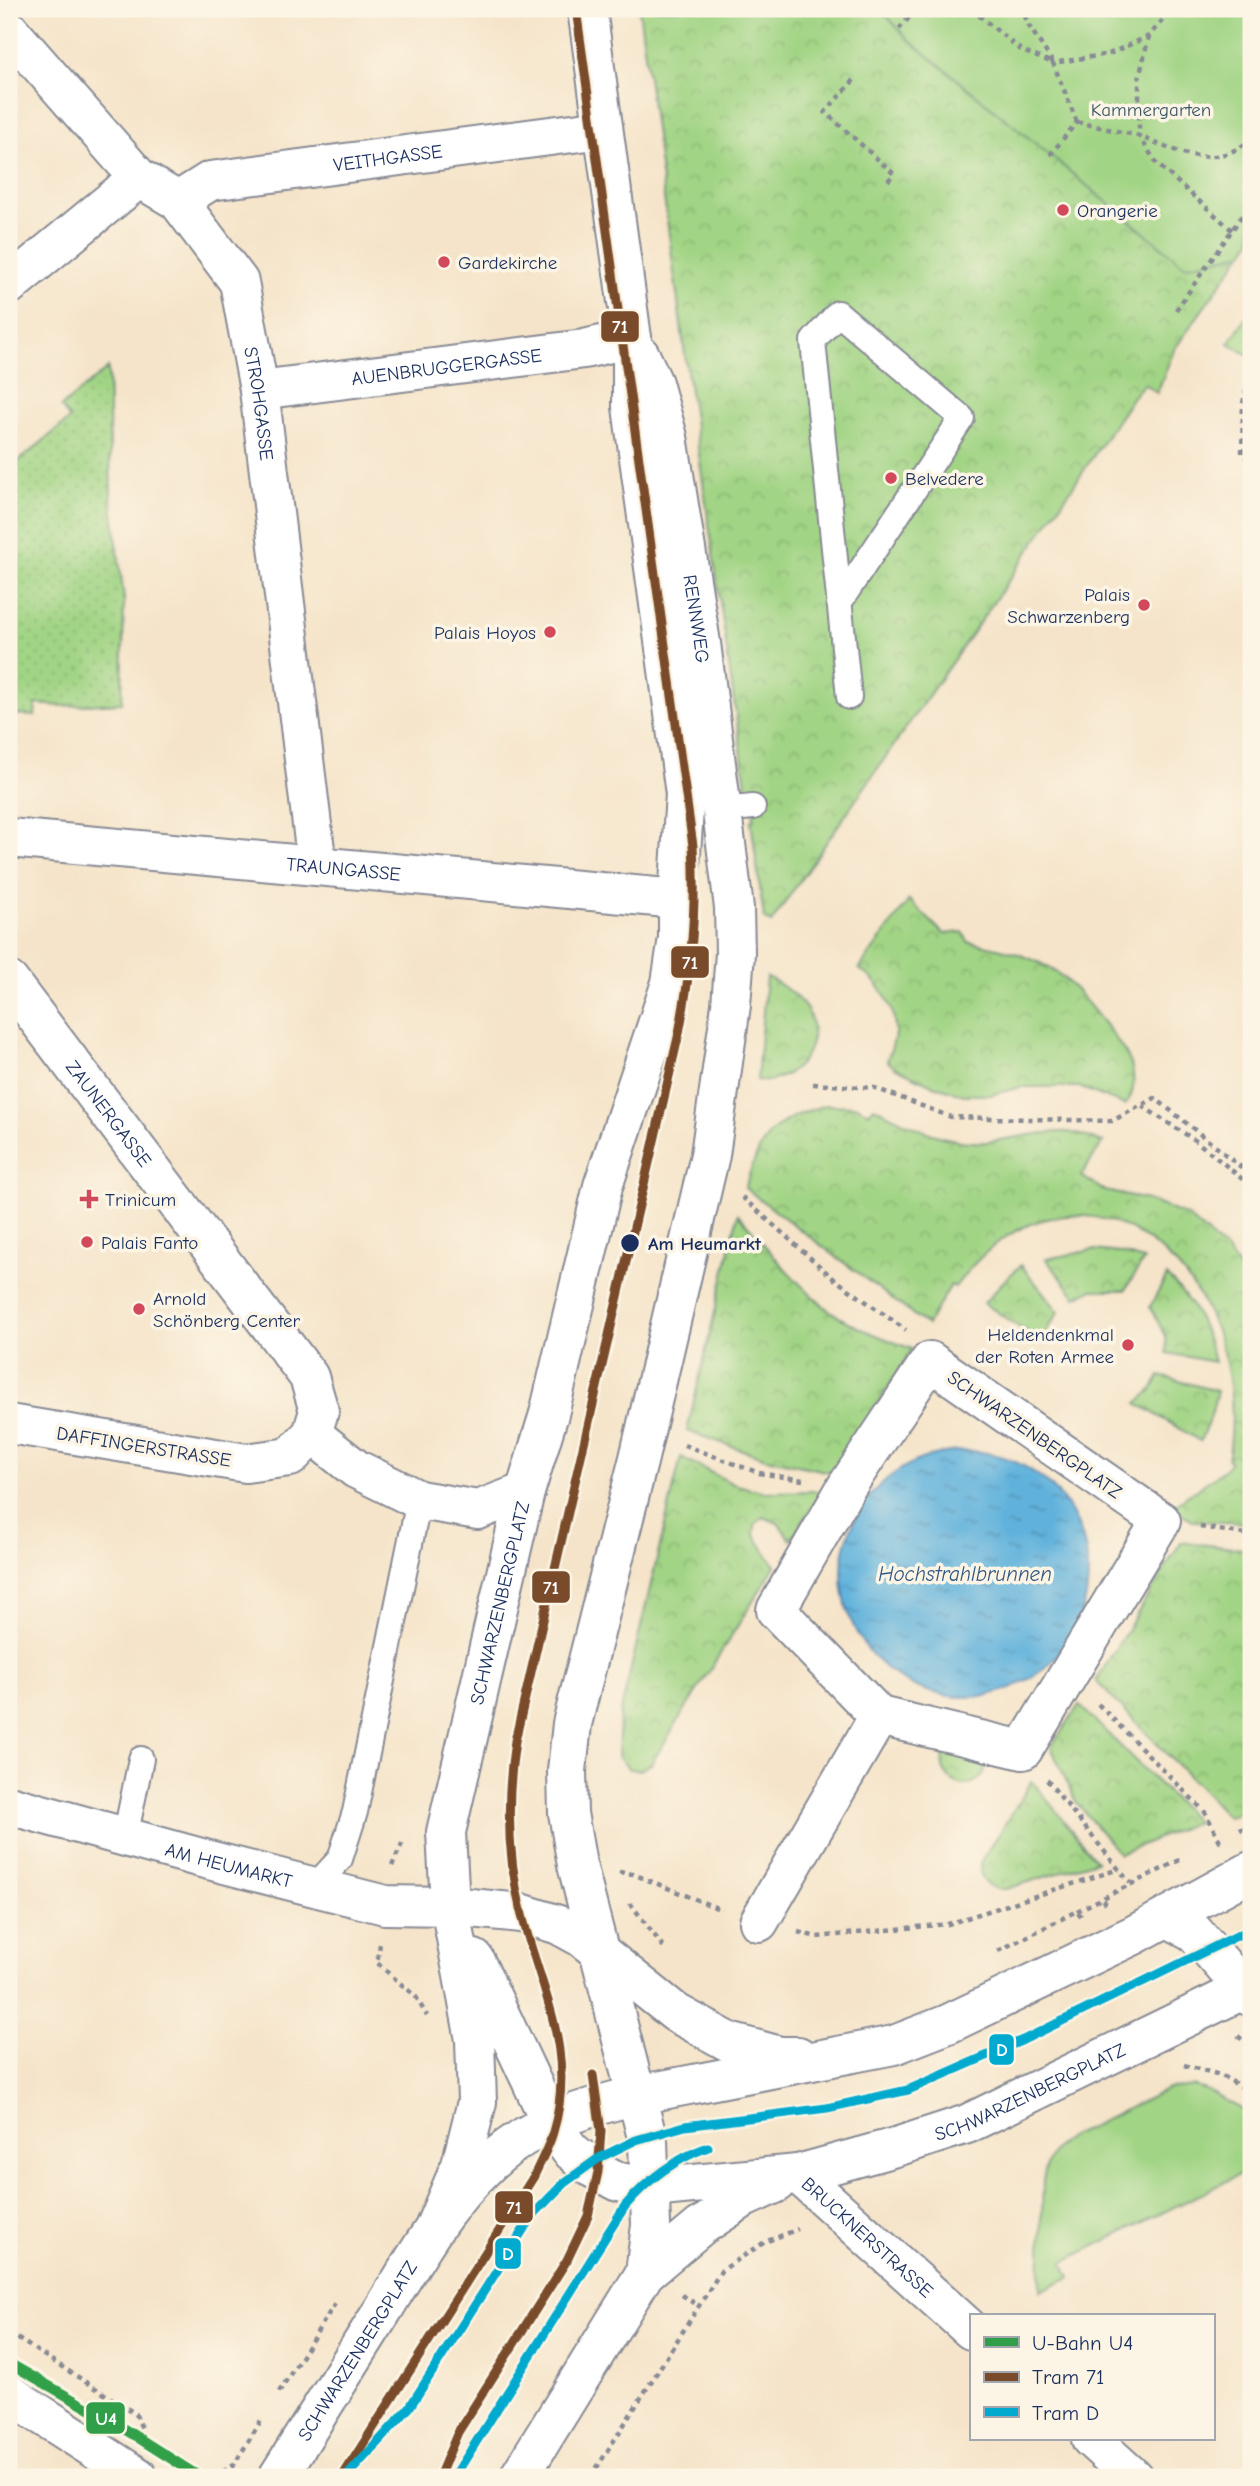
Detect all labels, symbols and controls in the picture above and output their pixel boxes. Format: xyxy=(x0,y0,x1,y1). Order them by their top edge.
park label: Kammergarten xyxy=(1091,99,1211,121)
street label: VEITHGASSE xyxy=(332,140,444,177)
place label: Orangerie xyxy=(1077,200,1158,222)
marker: Orangerie xyxy=(1055,202,1071,218)
place label: Gardekirche xyxy=(458,252,557,274)
marker: Gardekirche xyxy=(436,254,452,270)
line badge: 71 xyxy=(600,310,640,343)
text: 71 xyxy=(612,316,628,338)
street label: AUENBRUGGERGASSE xyxy=(350,344,543,390)
street label: STROHGASSE xyxy=(239,345,278,462)
place label: Belvedere xyxy=(905,468,984,490)
marker: Belvedere xyxy=(883,470,899,486)
street label: RENNWEG xyxy=(678,573,713,664)
place label: Palais Schwarzenberg xyxy=(1007,584,1130,628)
marker: Palais Schwarzenberg xyxy=(1136,597,1152,613)
place label: Palais Hoyos xyxy=(434,622,536,644)
marker: Palais Hoyos xyxy=(542,624,558,640)
street label: TRAUNGASSE xyxy=(285,853,402,886)
line badge: 71 xyxy=(670,945,710,979)
text: 71 xyxy=(682,952,698,974)
street label: ZAUNERGASSE xyxy=(61,1056,156,1171)
marker: Trinicum xyxy=(79,1189,99,1209)
place label: Trinicum xyxy=(105,1189,176,1211)
place label: Palais Fanto xyxy=(101,1232,198,1254)
marker: Am Heumarkt xyxy=(619,1232,641,1254)
place label: Am Heumarkt xyxy=(648,1233,762,1255)
marker: Palais Fanto xyxy=(79,1234,95,1250)
place label: Arnold Schönberg Center xyxy=(153,1288,301,1332)
marker: Arnold Schönberg Center xyxy=(131,1301,147,1317)
place label: Heldendenkmal der Roten Armee xyxy=(975,1324,1114,1368)
marker: Heldendenkmal der Roten Armee xyxy=(1120,1337,1136,1353)
street label: SCHWARZENBERGPLATZ xyxy=(943,1366,1126,1503)
street label: DAFFINGERSTRASSE xyxy=(55,1422,233,1472)
street label: SCHWARZENBERGPLATZ xyxy=(466,1499,534,1707)
water label: Hochstrahlbrunnen xyxy=(878,1562,1052,1586)
line badge: 71 xyxy=(531,1570,571,1604)
text: 71 xyxy=(543,1577,559,1599)
street label: AM HEUMARKT xyxy=(163,1839,295,1893)
line badge: D xyxy=(988,2033,1015,2066)
street label: SCHWARZENBERGPLATZ xyxy=(932,2039,1129,2146)
text: D xyxy=(996,2039,1008,2061)
street label: BRUCKNERSTRASSE xyxy=(797,2173,937,2302)
line badge: 71 xyxy=(494,2190,534,2224)
text: 71 xyxy=(506,2197,522,2219)
line badge: D xyxy=(494,2237,522,2270)
text: D xyxy=(502,2243,514,2265)
street label: SCHWARZENBERGPLATZ xyxy=(294,2257,422,2445)
legend xyxy=(970,2314,1214,2440)
text: U-Bahn U4 xyxy=(1032,2331,1133,2355)
text: Tram 71 xyxy=(1032,2365,1104,2389)
line badge: U4 xyxy=(85,2401,126,2435)
text: Tram D xyxy=(1032,2401,1099,2425)
text: U4 xyxy=(95,2408,117,2430)

